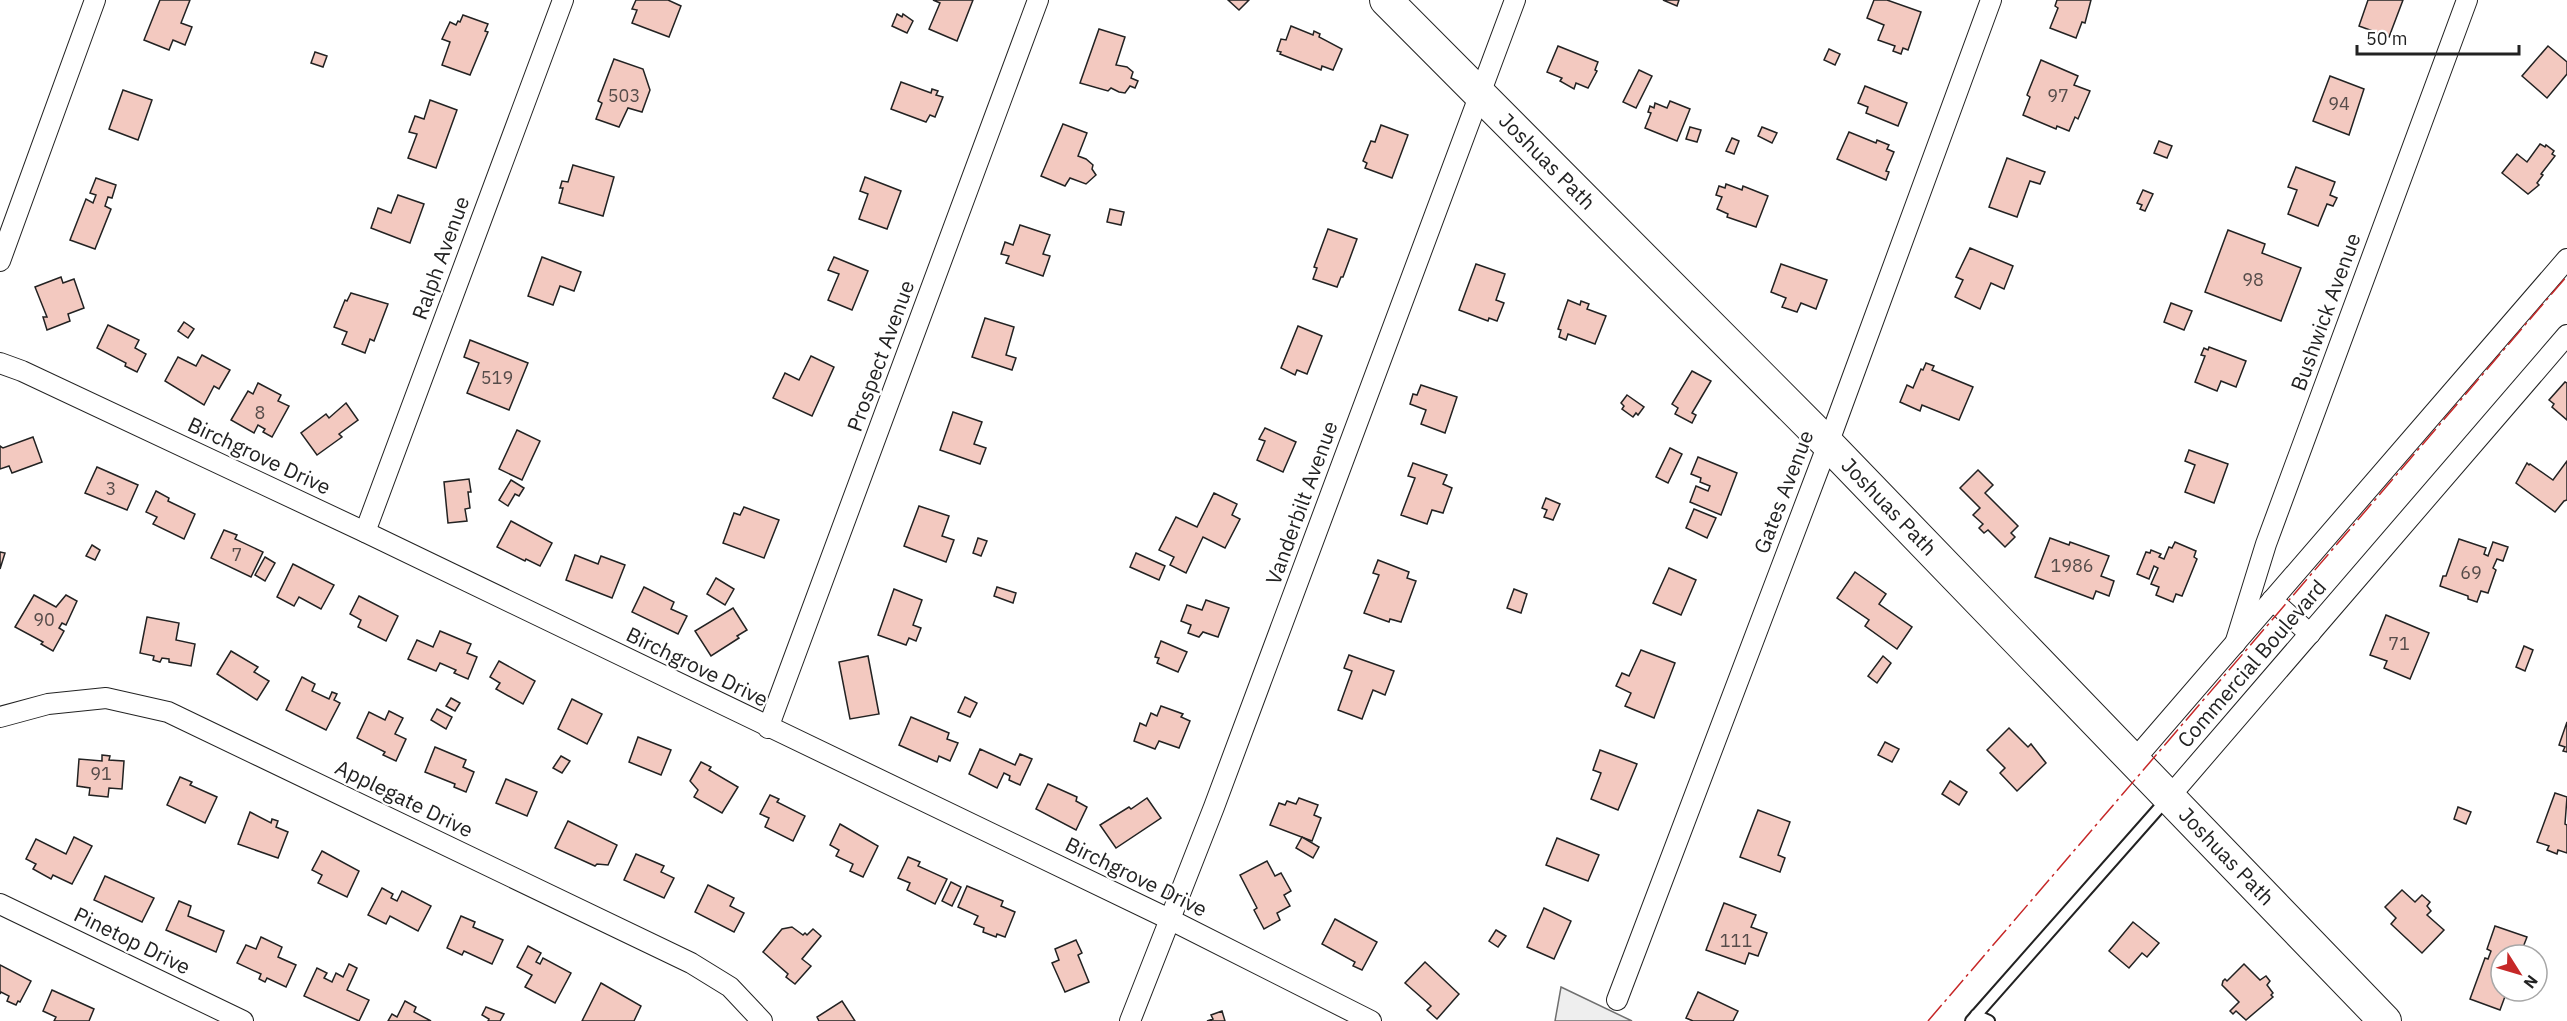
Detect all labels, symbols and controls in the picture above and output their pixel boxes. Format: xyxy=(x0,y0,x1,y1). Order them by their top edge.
scale bar xyxy=(2357,18,2519,56)
text: 50 m xyxy=(2366,27,2408,50)
house number: 503 xyxy=(608,84,640,107)
house number: 97 xyxy=(2047,84,2069,107)
house number: 94 xyxy=(2328,92,2350,115)
street label: Joshuas Path xyxy=(1493,106,1602,215)
street label: Ralph Avenue xyxy=(405,192,475,323)
street label: Bushwick Avenue xyxy=(2284,229,2367,394)
house number: 98 xyxy=(2242,268,2264,291)
street label: Prospect Avenue xyxy=(840,276,920,435)
house number: 519 xyxy=(481,366,513,389)
house number: 8 xyxy=(255,401,265,424)
street label: Birchgrove Drive xyxy=(183,410,335,500)
street label: Vanderbilt Avenue xyxy=(1258,417,1344,588)
street label: Gates Avenue xyxy=(1747,426,1819,557)
street label: Joshuas Path xyxy=(1836,451,1943,561)
house number: 3 xyxy=(106,477,116,500)
house number: 7 xyxy=(232,543,242,566)
house number: 1986 xyxy=(2050,554,2094,577)
house number: 69 xyxy=(2460,561,2482,584)
street label: Commercial Boulevard xyxy=(2171,573,2332,753)
house number: 90 xyxy=(33,608,55,631)
street label: Birchgrove Drive xyxy=(622,620,773,713)
house number: 71 xyxy=(2388,632,2410,655)
street label: Applegate Drive xyxy=(331,753,478,844)
house number: 91 xyxy=(90,762,112,785)
street label: Joshuas Path xyxy=(2173,801,2281,911)
street label: Birchgrove Drive xyxy=(1061,830,1212,923)
street label: Pinetop Drive xyxy=(70,900,195,980)
house number: 111 xyxy=(1720,929,1752,952)
north arrow xyxy=(2489,943,2549,1003)
text: N xyxy=(2520,971,2542,993)

